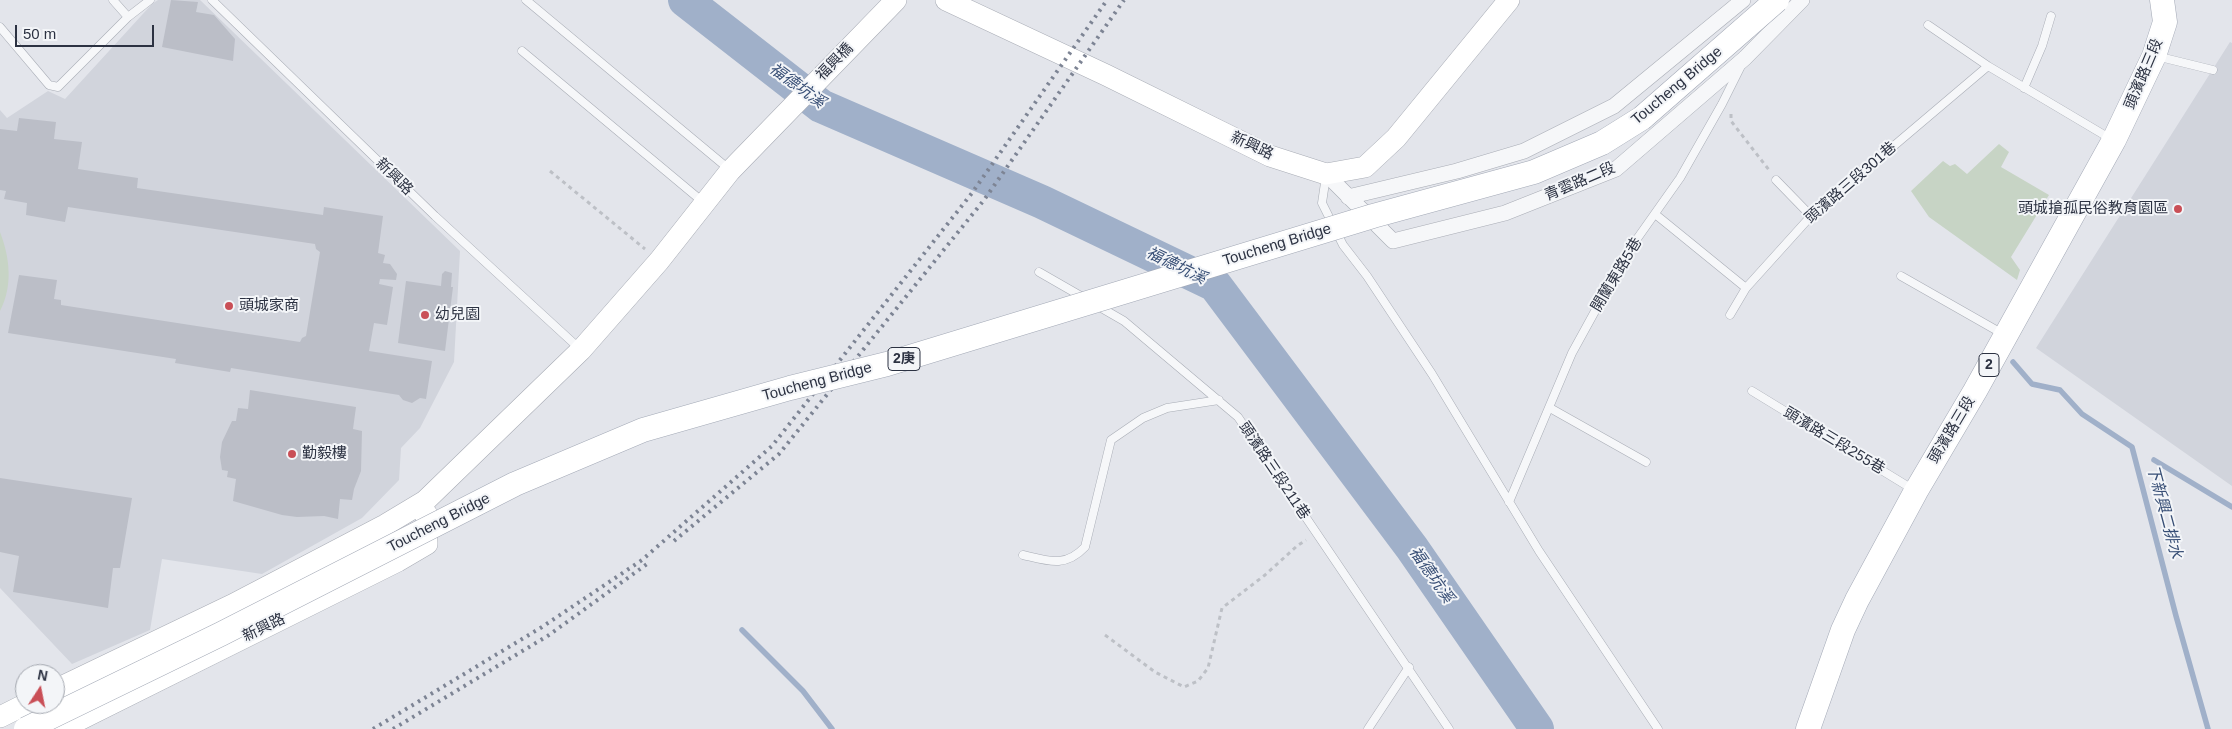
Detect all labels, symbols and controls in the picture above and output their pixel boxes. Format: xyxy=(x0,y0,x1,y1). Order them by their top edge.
scale bar xyxy=(18,15,156,47)
text: 50 m xyxy=(23,25,56,42)
street label: 頭濱路三段 xyxy=(2121,36,2167,112)
street label: 福興橋 xyxy=(813,40,857,84)
street label: Toucheng Bridge xyxy=(1628,43,1726,129)
water label: 福德坑溪 xyxy=(765,59,829,113)
street label: 新興路 xyxy=(1228,128,1276,164)
street label: 頭濱路三段301巷 xyxy=(1802,138,1900,228)
street label: 新興路 xyxy=(372,155,416,199)
street label: 青雲路二段 xyxy=(1542,159,1618,205)
place label: 頭城搶孤民俗教育園區 xyxy=(2018,200,2168,218)
marker: 頭城搶孤民俗教育園區 xyxy=(2172,203,2184,215)
street label: Toucheng Bridge xyxy=(1221,220,1333,270)
street label: 開蘭東路5巷 xyxy=(1588,235,1646,315)
water label: 福德坑溪 xyxy=(1143,243,1209,289)
place label: 頭城家商 xyxy=(239,297,299,315)
marker: 頭城家商 xyxy=(223,300,235,312)
place label: 幼兒園 xyxy=(435,306,480,324)
marker: 幼兒園 xyxy=(419,309,431,321)
road number: 2庚 xyxy=(888,348,920,370)
road number: 2 xyxy=(1979,354,1999,376)
street label: Toucheng Bridge xyxy=(760,359,874,405)
street label: 頭濱路三段 xyxy=(1925,393,1979,467)
street label: 頭濱路三段255巷 xyxy=(1780,404,1888,478)
street label: 頭濱路三段211巷 xyxy=(1235,419,1313,523)
place label: 勤毅樓 xyxy=(302,445,347,463)
marker: 勤毅樓 xyxy=(286,448,298,460)
water label: 下新興二排水 xyxy=(2142,463,2186,561)
street label: Toucheng Bridge xyxy=(385,489,493,557)
water label: 福德坑溪 xyxy=(1405,543,1457,607)
street label: 新興路 xyxy=(240,610,288,646)
north arrow xyxy=(15,664,65,714)
text: N xyxy=(36,666,49,684)

